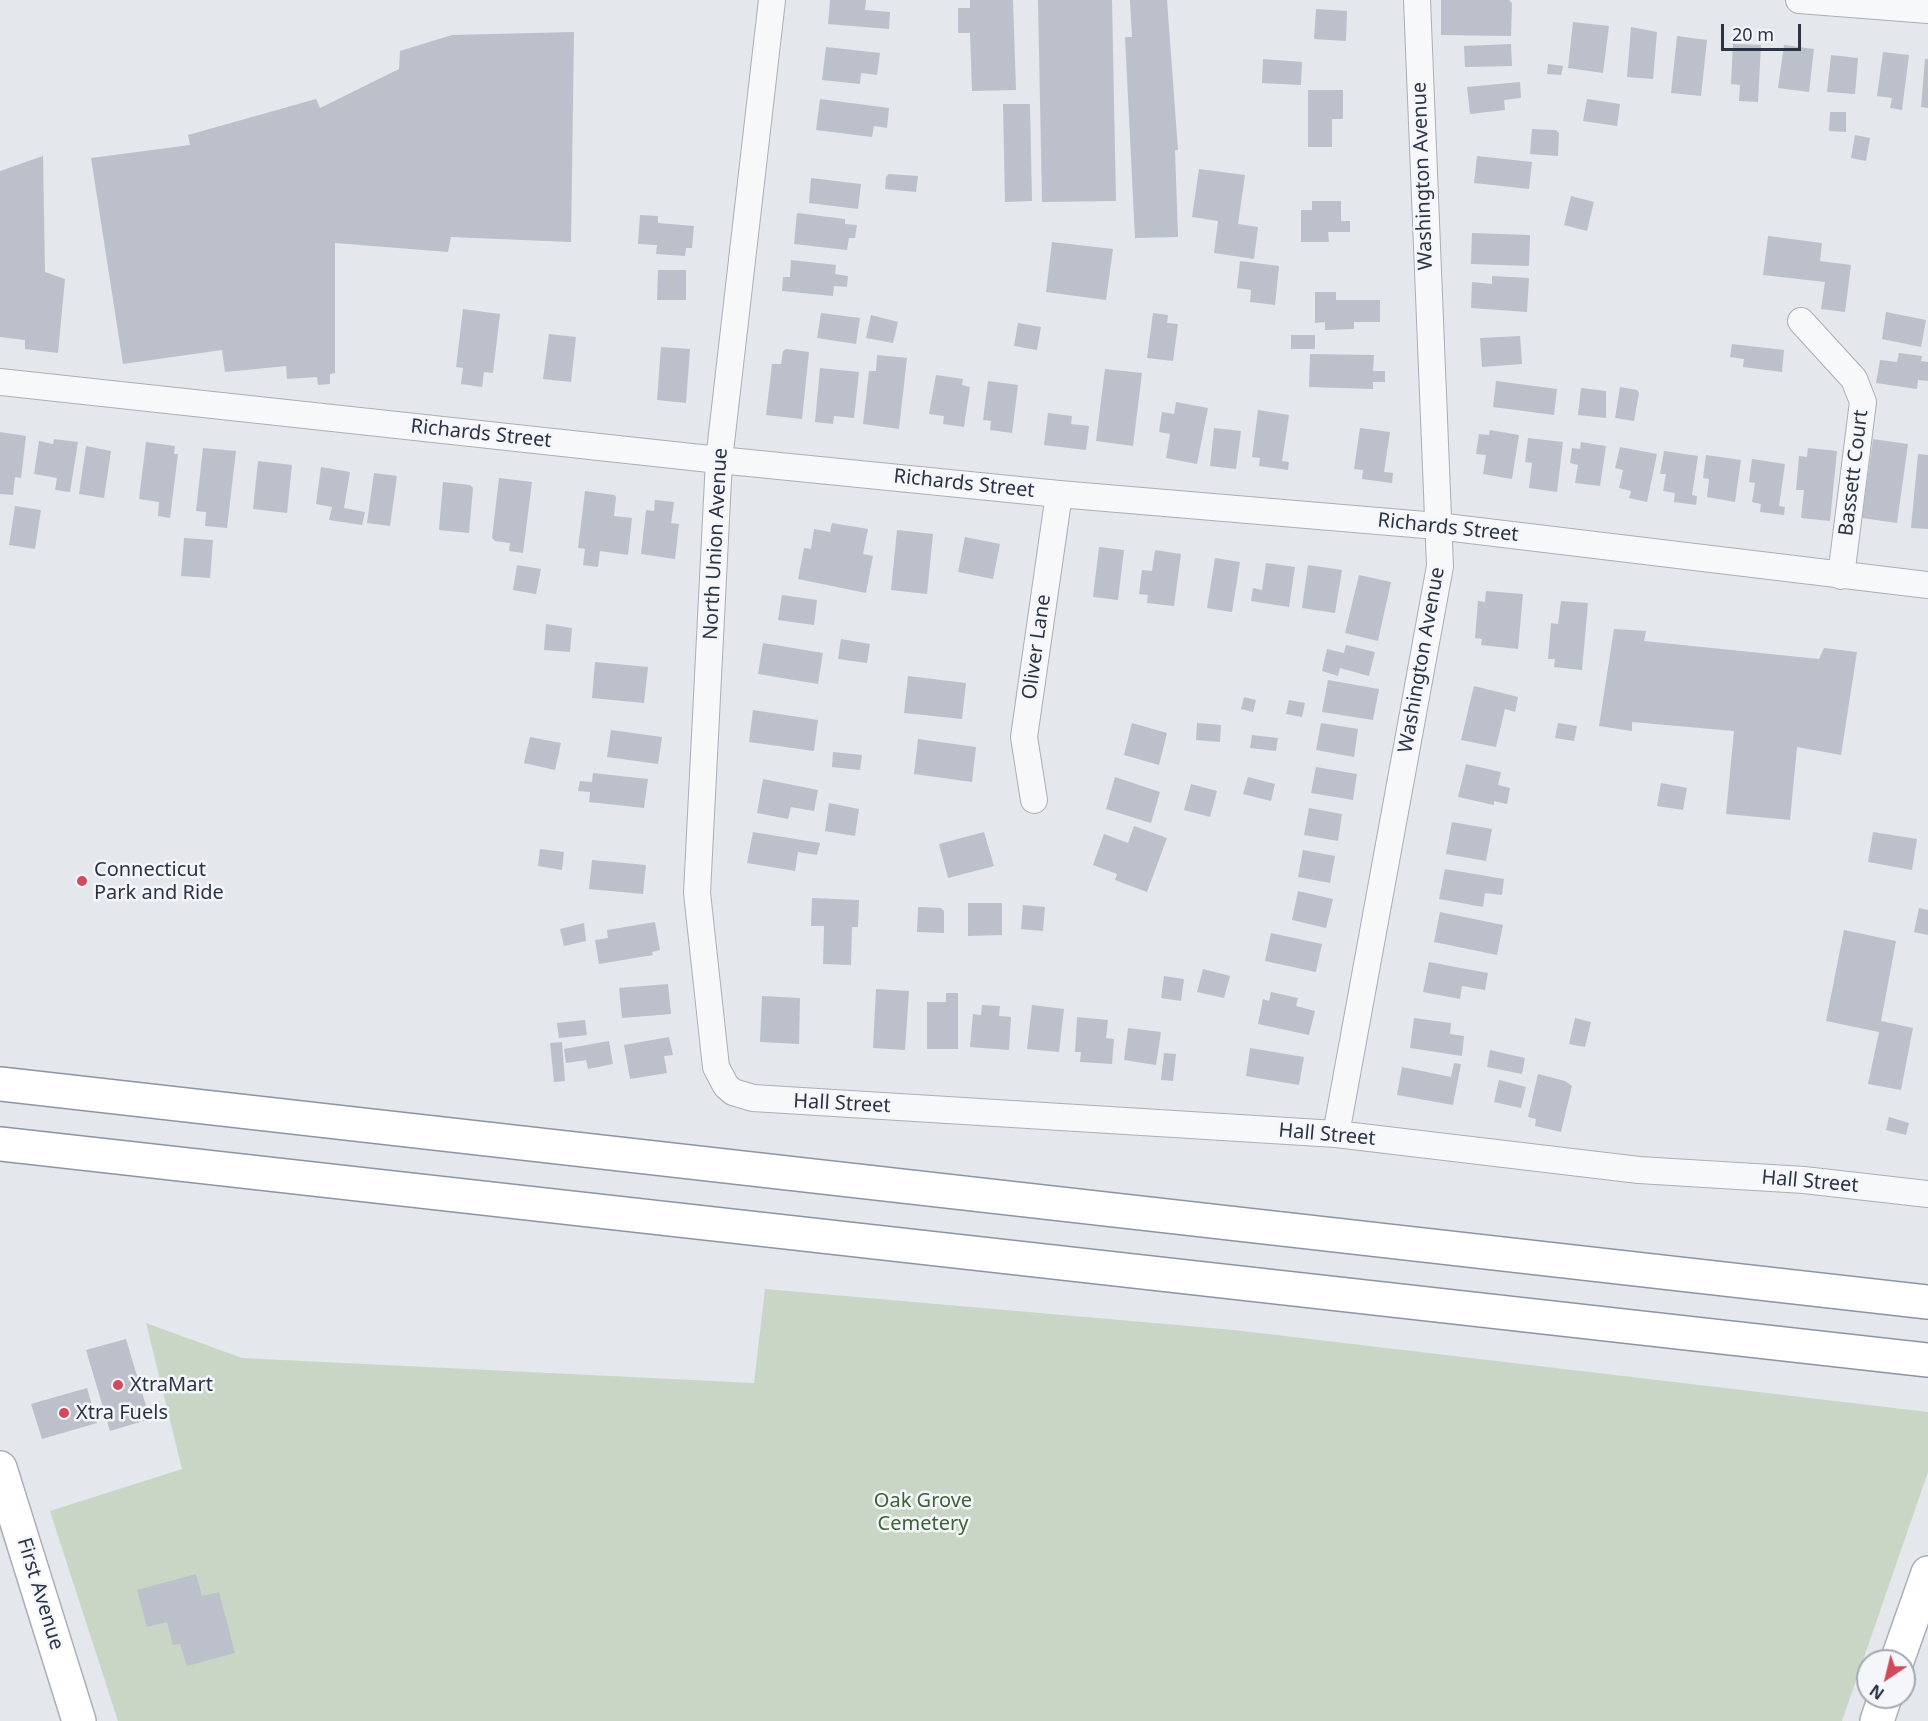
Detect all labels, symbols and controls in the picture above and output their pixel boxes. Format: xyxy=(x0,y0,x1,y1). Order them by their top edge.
scale bar xyxy=(1724,12,1804,50)
text: 20 m xyxy=(1732,22,1774,46)
street label: Washington Avenue xyxy=(1408,81,1438,271)
street label: Bassett Court xyxy=(1834,409,1874,537)
street label: Richards Street xyxy=(409,415,553,453)
street label: North Union Avenue xyxy=(699,447,733,641)
street label: Richards Street xyxy=(892,465,1036,503)
street label: Richards Street xyxy=(1376,509,1520,547)
street label: Washington Avenue xyxy=(1394,565,1450,755)
street label: Oliver Lane xyxy=(1018,593,1056,701)
place label: Connecticut Park and Ride xyxy=(94,858,224,905)
marker: Connecticut Park and Ride xyxy=(75,874,89,888)
street label: Hall Street xyxy=(793,1089,891,1119)
street label: Hall Street xyxy=(1277,1119,1377,1151)
street label: Hall Street xyxy=(1760,1166,1860,1198)
place label: XtraMart xyxy=(130,1373,213,1397)
marker: XtraMart xyxy=(111,1378,125,1392)
place label: Xtra Fuels xyxy=(76,1401,168,1425)
marker: Xtra Fuels xyxy=(57,1406,71,1420)
park label: Oak Grove Cemetery xyxy=(874,1489,972,1536)
street label: First Avenue xyxy=(12,1535,68,1653)
north arrow xyxy=(1856,1649,1916,1709)
text: N xyxy=(1865,1679,1888,1705)

